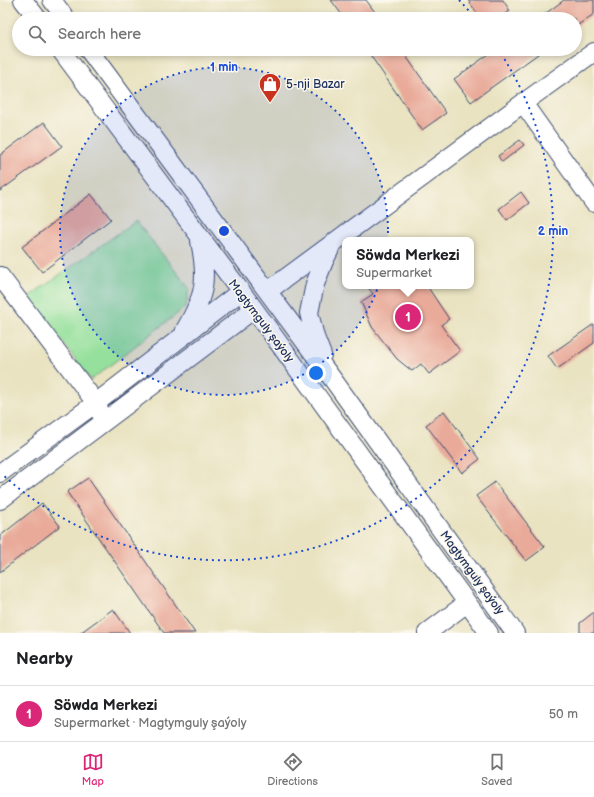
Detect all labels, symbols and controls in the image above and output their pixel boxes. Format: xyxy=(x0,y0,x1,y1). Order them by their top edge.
search box xyxy=(12,12,582,56)
icon: search xyxy=(26,23,48,45)
text: Search here xyxy=(58,25,141,44)
text: 1 min xyxy=(210,60,238,75)
shop icon: 5-nji Bazar xyxy=(257,71,283,104)
place label: 5-nji Bazar xyxy=(286,77,345,92)
centre of rings xyxy=(217,224,231,238)
text: 2 min xyxy=(538,224,568,239)
popup xyxy=(342,237,474,289)
text: Söwda Merkezi xyxy=(356,246,460,265)
text: Supermarket xyxy=(356,265,432,281)
street label: Magtymguly şaýoly xyxy=(225,277,297,366)
pin: 1 xyxy=(395,302,421,332)
your location xyxy=(306,363,326,383)
street label: Magtymguly şaýoly xyxy=(437,528,508,618)
text: Nearby xyxy=(16,649,73,669)
text: Söwda Merkezi xyxy=(54,696,158,715)
text: 1 xyxy=(26,706,32,722)
text: 50 m xyxy=(549,706,578,722)
text: Supermarket · Magtymguly şaýoly xyxy=(54,715,247,731)
tab: Map xyxy=(82,751,104,788)
tab: Directions xyxy=(267,751,318,788)
tab: Saved xyxy=(481,751,512,788)

